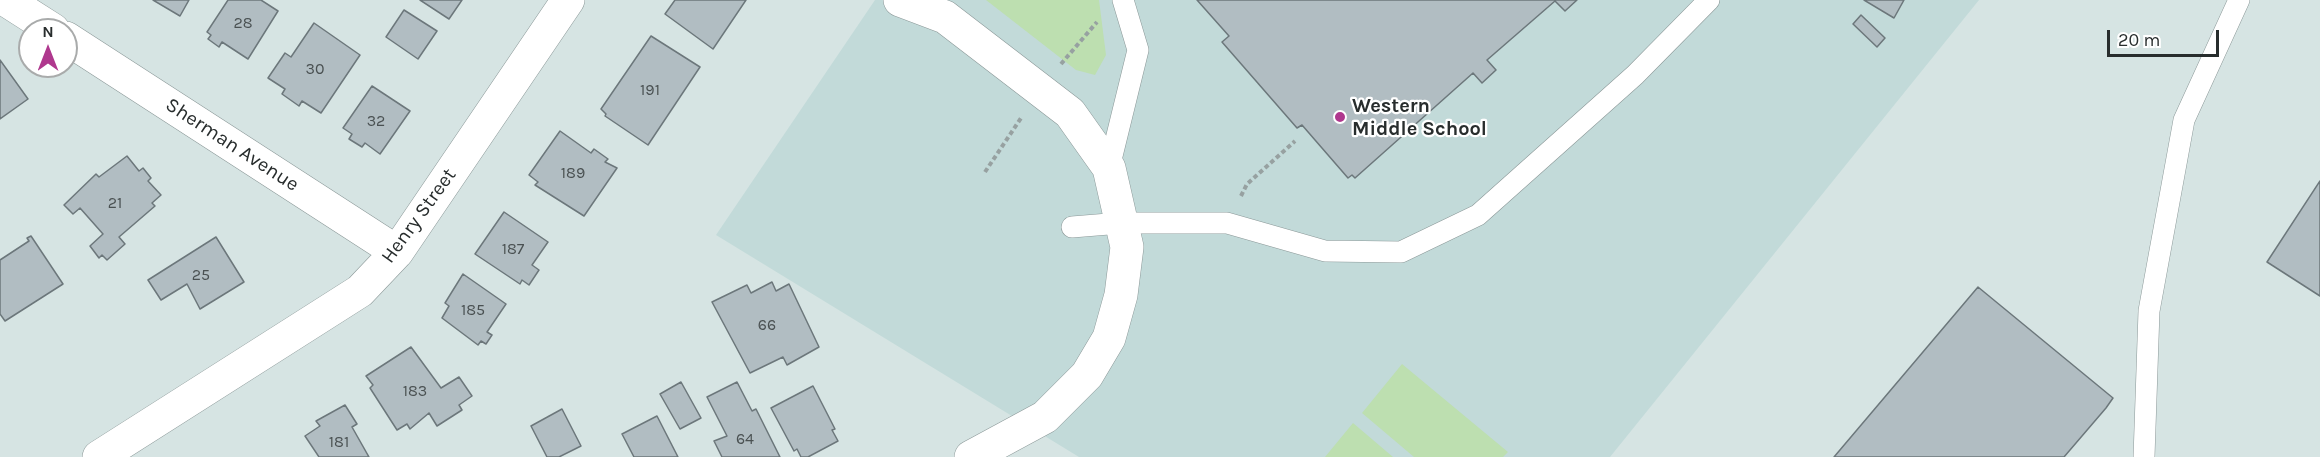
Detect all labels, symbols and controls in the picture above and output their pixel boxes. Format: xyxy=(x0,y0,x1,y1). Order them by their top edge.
house number: 28 xyxy=(233,13,253,33)
north arrow xyxy=(18,18,78,78)
scale bar xyxy=(2110,18,2222,56)
text: N xyxy=(42,22,54,41)
text: 20 m xyxy=(2118,29,2160,51)
house number: 30 xyxy=(306,59,324,79)
house number: 191 xyxy=(640,80,660,100)
street label: Sherman Avenue xyxy=(161,93,303,197)
place label: Western Middle School xyxy=(1352,94,1487,141)
marker: Western Middle School xyxy=(1333,110,1347,124)
house number: 32 xyxy=(367,111,385,131)
house number: 189 xyxy=(561,163,585,183)
street label: Henry Street xyxy=(376,164,462,268)
house number: 21 xyxy=(108,193,122,213)
house number: 187 xyxy=(502,239,524,259)
house number: 25 xyxy=(192,265,210,285)
house number: 185 xyxy=(461,300,485,320)
house number: 66 xyxy=(758,315,776,335)
house number: 183 xyxy=(403,381,427,401)
house number: 64 xyxy=(736,429,754,449)
house number: 181 xyxy=(329,432,349,452)

